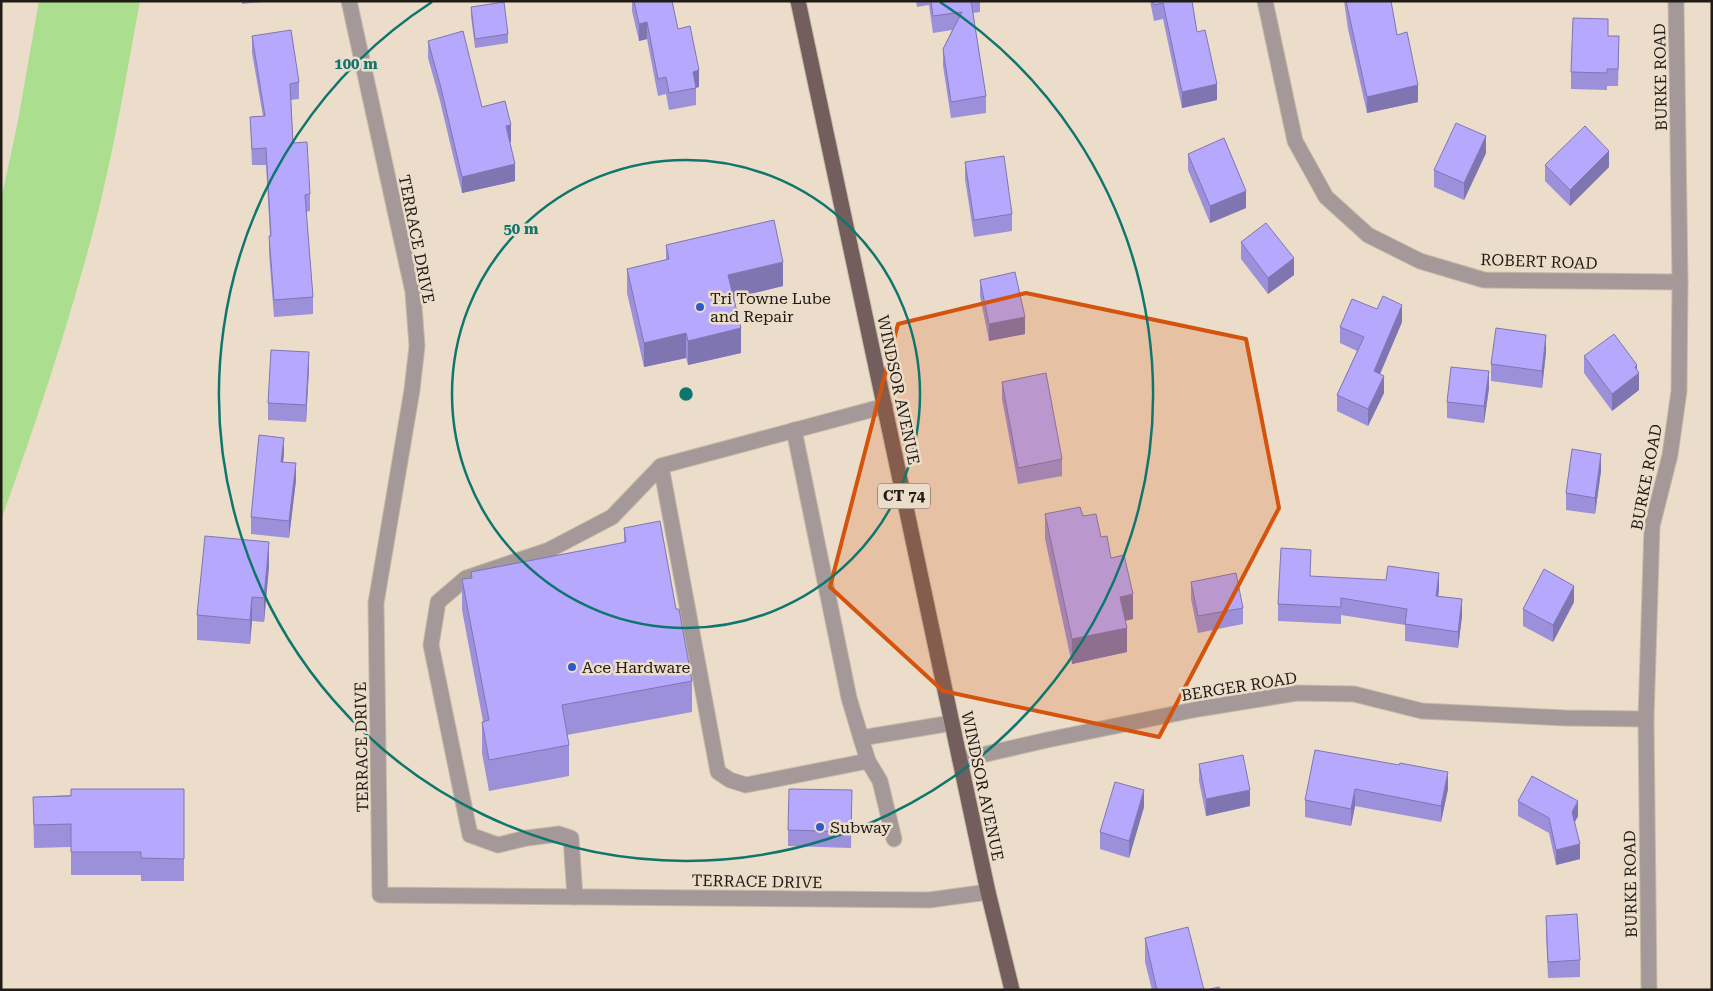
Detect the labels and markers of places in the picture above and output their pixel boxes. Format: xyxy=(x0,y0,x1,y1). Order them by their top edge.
place label: Tri Towne Lube and Repair xyxy=(710,289,831,326)
marker: Tri Towne Lube and Repair xyxy=(694,301,706,313)
centre of rings xyxy=(677,385,695,403)
place label: Ace Hardware xyxy=(582,658,691,677)
marker: Ace Hardware xyxy=(566,661,578,673)
place label: Subway xyxy=(830,818,891,837)
marker: Subway xyxy=(814,821,826,833)

